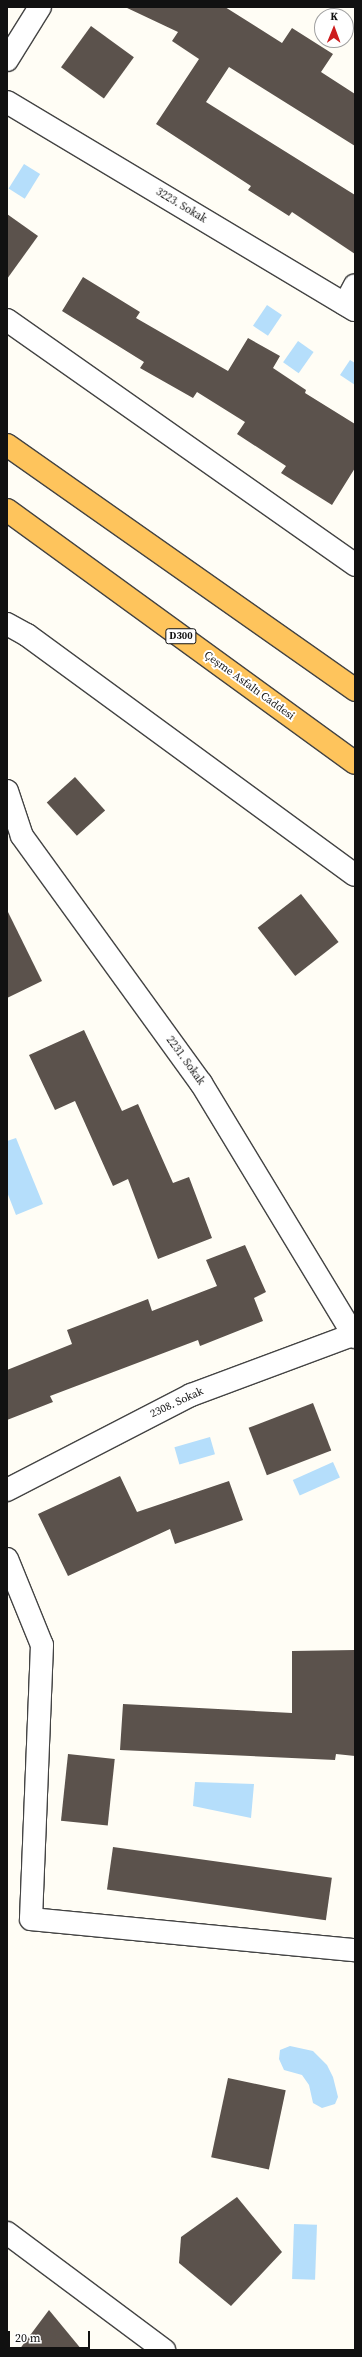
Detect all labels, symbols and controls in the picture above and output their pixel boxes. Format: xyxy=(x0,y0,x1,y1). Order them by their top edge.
north arrow xyxy=(314,8,354,48)
text: K xyxy=(330,9,338,24)
street label: 3223. Sokak xyxy=(153,186,209,226)
road number: D300 xyxy=(165,628,197,644)
street label: Çeşme Asfaltı Caddesi xyxy=(201,649,297,723)
street label: 2231. Sokak xyxy=(163,1034,207,1088)
street label: 2308. Sokak xyxy=(148,1385,206,1421)
scale bar xyxy=(10,2323,92,2349)
text: 20 m xyxy=(15,2330,41,2346)

